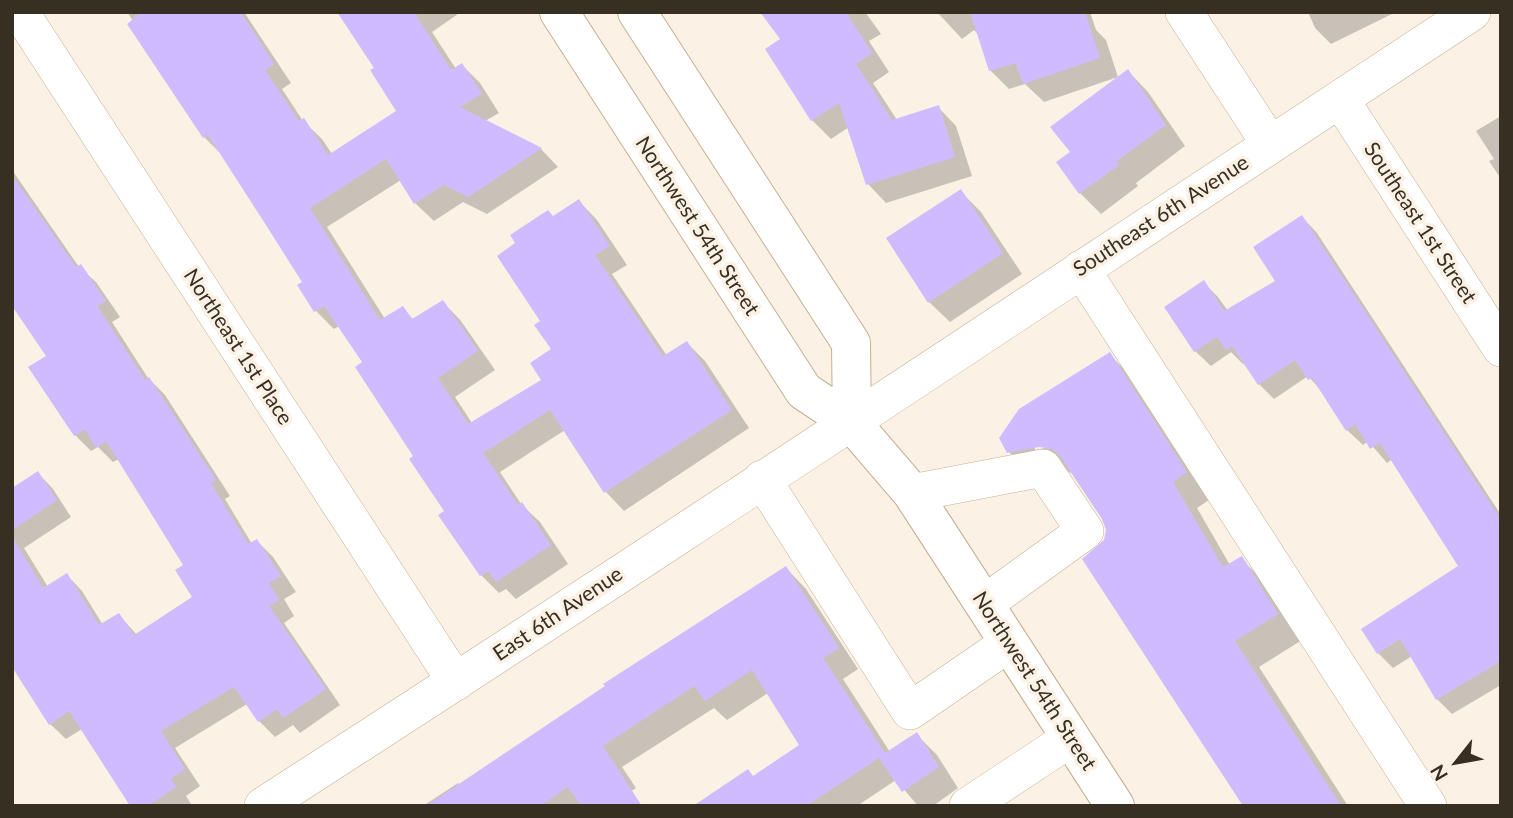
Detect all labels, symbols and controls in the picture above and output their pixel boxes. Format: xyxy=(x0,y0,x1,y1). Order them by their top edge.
street label: Northwest 54th Street xyxy=(630,132,764,320)
street label: Southeast 1st Street xyxy=(1358,138,1482,308)
street label: Southeast 6th Avenue xyxy=(1069,150,1253,282)
street label: Northeast 1st Place xyxy=(178,264,298,430)
street label: East 6th Avenue xyxy=(488,561,628,667)
street label: Northwest 54th Street xyxy=(967,587,1101,775)
north arrow xyxy=(1422,727,1492,797)
text: N xyxy=(1425,761,1452,785)

